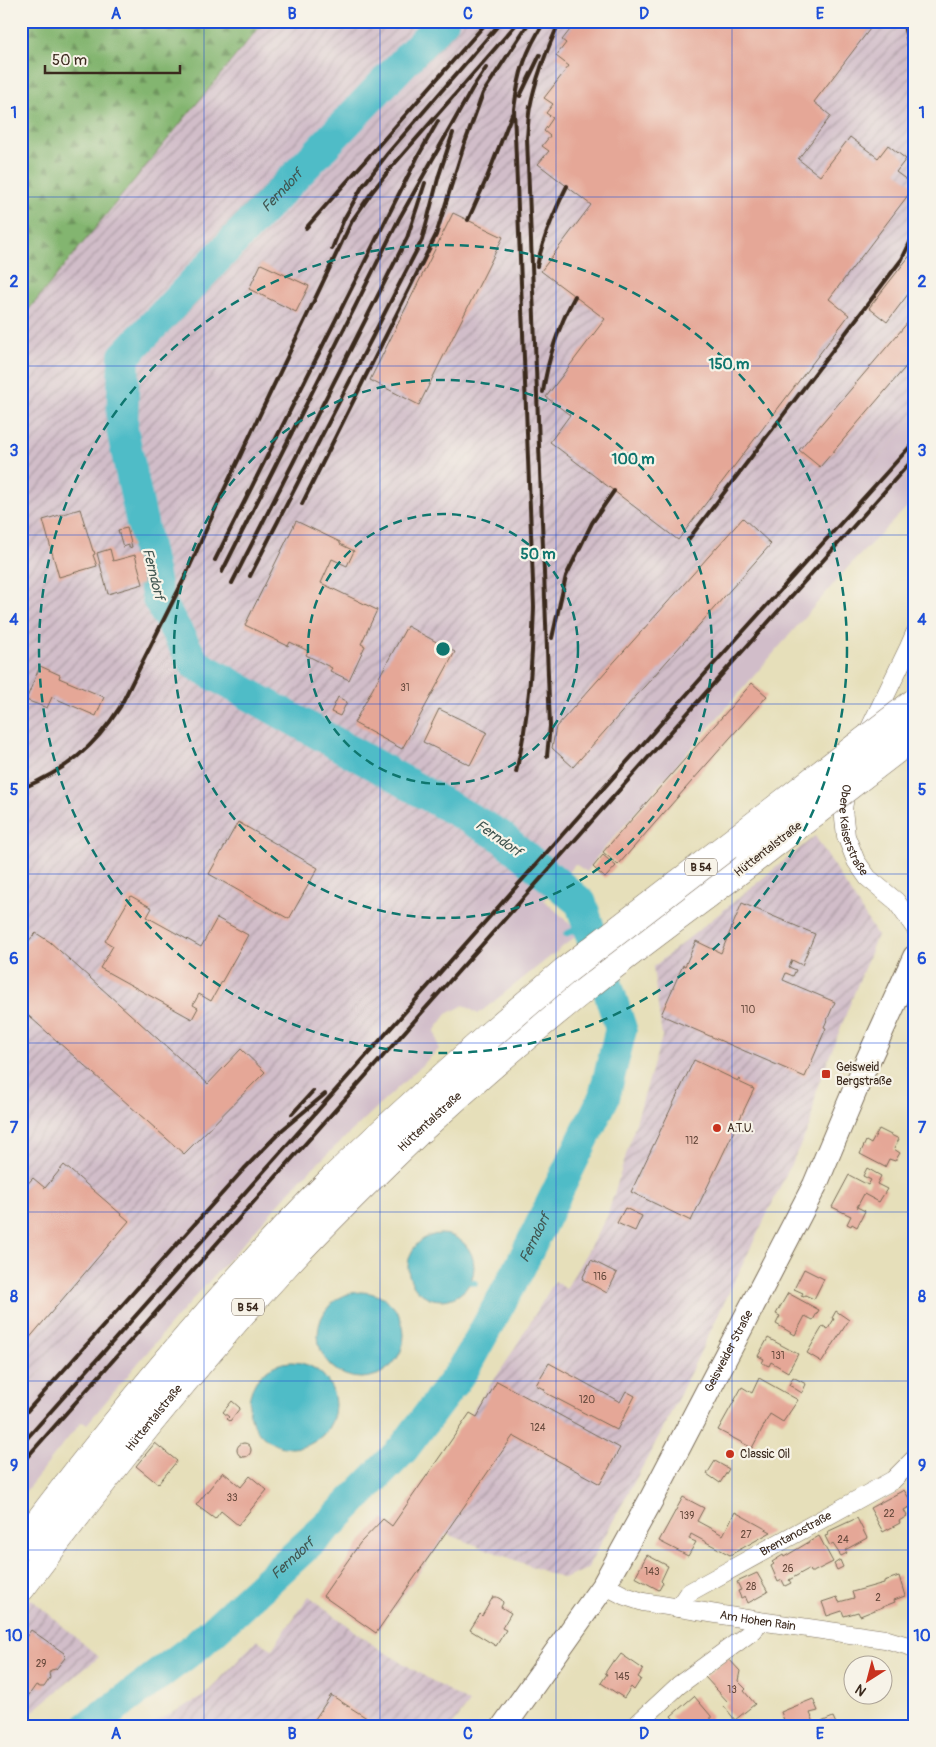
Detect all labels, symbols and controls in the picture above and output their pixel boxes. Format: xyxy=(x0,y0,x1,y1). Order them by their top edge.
text: A xyxy=(111,4,122,24)
text: B xyxy=(287,4,297,24)
text: C xyxy=(463,4,473,24)
text: D xyxy=(639,4,649,24)
text: E xyxy=(816,4,825,24)
scale bar xyxy=(45,42,180,74)
text: 50 m xyxy=(52,51,87,70)
text: 1 xyxy=(11,103,17,123)
text: 1 xyxy=(919,103,925,123)
water label: Ferndorf xyxy=(258,164,308,216)
text: 2 xyxy=(10,272,19,292)
text: 2 xyxy=(918,272,927,292)
text: 150 m xyxy=(709,355,749,374)
text: 3 xyxy=(10,441,19,461)
text: 3 xyxy=(918,441,927,461)
text: 100 m xyxy=(612,450,654,469)
text: 50 m xyxy=(521,545,555,564)
water label: Ferndorf xyxy=(139,547,169,604)
text: 4 xyxy=(9,610,19,630)
text: 4 xyxy=(917,610,927,630)
centre of rings xyxy=(434,640,452,658)
house number: 31 xyxy=(400,682,410,694)
text: 5 xyxy=(10,780,19,800)
text: 5 xyxy=(918,780,927,800)
street label: Obere Kaiserstraße xyxy=(835,783,871,879)
water label: Ferndorf xyxy=(472,816,527,862)
street label: Hüttentalstraße xyxy=(732,818,805,880)
road number: B 54 xyxy=(685,859,717,876)
text: 6 xyxy=(9,949,19,969)
text: 6 xyxy=(917,949,927,969)
house number: 110 xyxy=(741,1004,755,1016)
place label: Geisweid Bergstraße xyxy=(836,1060,892,1089)
marker: Geisweid Bergstraße xyxy=(820,1068,832,1080)
street label: Hüttentalstraße xyxy=(395,1089,465,1155)
text: 7 xyxy=(10,1118,19,1138)
text: 7 xyxy=(918,1118,927,1138)
place label: A.T.U. xyxy=(727,1121,754,1136)
marker: A.T.U. xyxy=(711,1122,723,1134)
house number: 112 xyxy=(685,1135,699,1147)
water label: Ferndorf xyxy=(516,1209,555,1265)
house number: 116 xyxy=(593,1271,607,1283)
text: 8 xyxy=(10,1287,18,1307)
text: 8 xyxy=(918,1287,926,1307)
road number: B 54 xyxy=(232,1298,264,1315)
street label: Geisweider Straße xyxy=(701,1307,757,1395)
house number: 131 xyxy=(771,1350,785,1362)
street label: Hüttentalstraße xyxy=(123,1382,186,1455)
house number: 120 xyxy=(579,1394,595,1406)
house number: 124 xyxy=(530,1422,546,1434)
place label: Classic Oil xyxy=(740,1447,790,1462)
marker: Classic Oil xyxy=(724,1448,736,1460)
text: 9 xyxy=(10,1456,18,1476)
text: 9 xyxy=(918,1456,926,1476)
house number: 33 xyxy=(226,1492,238,1504)
street label: Brentanostraße xyxy=(758,1508,834,1560)
house number: 22 xyxy=(883,1508,895,1520)
house number: 139 xyxy=(680,1510,694,1522)
house number: 27 xyxy=(741,1529,752,1541)
water label: Ferndorf xyxy=(268,1533,320,1583)
house number: 24 xyxy=(837,1534,849,1546)
house number: 26 xyxy=(782,1563,794,1575)
house number: 143 xyxy=(644,1566,660,1578)
house number: 28 xyxy=(746,1581,756,1593)
house number: 2 xyxy=(875,1592,881,1604)
street label: Am Hohen Rain xyxy=(719,1608,797,1634)
text: 10 xyxy=(5,1626,23,1646)
text: 10 xyxy=(913,1626,931,1646)
north arrow xyxy=(844,1654,894,1704)
house number: 29 xyxy=(36,1658,46,1670)
house number: 145 xyxy=(614,1671,630,1683)
text: N xyxy=(852,1680,869,1700)
house number: 13 xyxy=(727,1684,737,1696)
text: A xyxy=(111,1724,122,1744)
text: B xyxy=(287,1724,297,1744)
text: C xyxy=(463,1724,473,1744)
text: D xyxy=(639,1724,649,1744)
text: E xyxy=(816,1724,825,1744)

